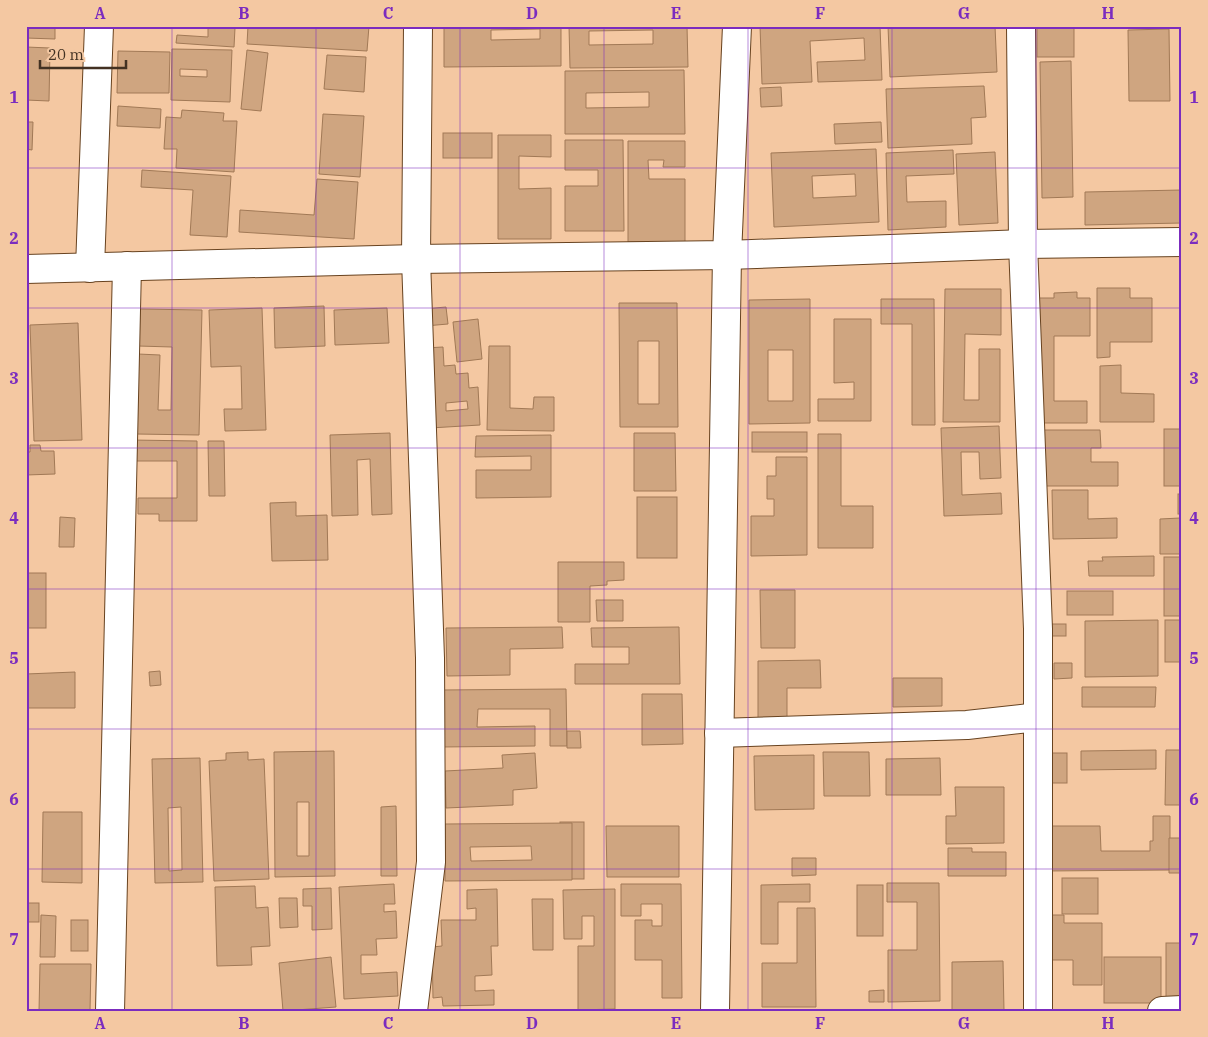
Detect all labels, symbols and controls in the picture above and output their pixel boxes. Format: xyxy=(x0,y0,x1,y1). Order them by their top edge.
text: A xyxy=(94,3,106,23)
text: B xyxy=(238,3,250,23)
text: C xyxy=(383,3,393,23)
text: D xyxy=(526,3,538,23)
text: E xyxy=(671,3,681,23)
text: F xyxy=(815,3,825,23)
text: G xyxy=(958,3,970,23)
text: H xyxy=(1102,3,1115,23)
scale bar xyxy=(40,38,126,70)
text: 20 m xyxy=(48,45,84,64)
text: 1 xyxy=(9,87,19,107)
text: 1 xyxy=(1189,87,1199,107)
text: 2 xyxy=(9,228,19,248)
text: 2 xyxy=(1189,228,1199,248)
text: 3 xyxy=(9,368,19,388)
text: 3 xyxy=(1189,368,1199,388)
text: 4 xyxy=(9,508,19,528)
text: 4 xyxy=(1189,508,1199,528)
text: 5 xyxy=(9,648,19,668)
text: 5 xyxy=(1189,648,1199,668)
text: 6 xyxy=(9,789,19,809)
text: 6 xyxy=(1189,789,1199,809)
text: 7 xyxy=(9,929,19,949)
text: 7 xyxy=(1189,929,1199,949)
text: A xyxy=(94,1013,106,1033)
text: B xyxy=(238,1013,250,1033)
text: C xyxy=(383,1013,393,1033)
text: D xyxy=(526,1013,538,1033)
text: E xyxy=(671,1013,681,1033)
text: F xyxy=(815,1013,825,1033)
text: G xyxy=(958,1013,970,1033)
text: H xyxy=(1102,1013,1115,1033)

